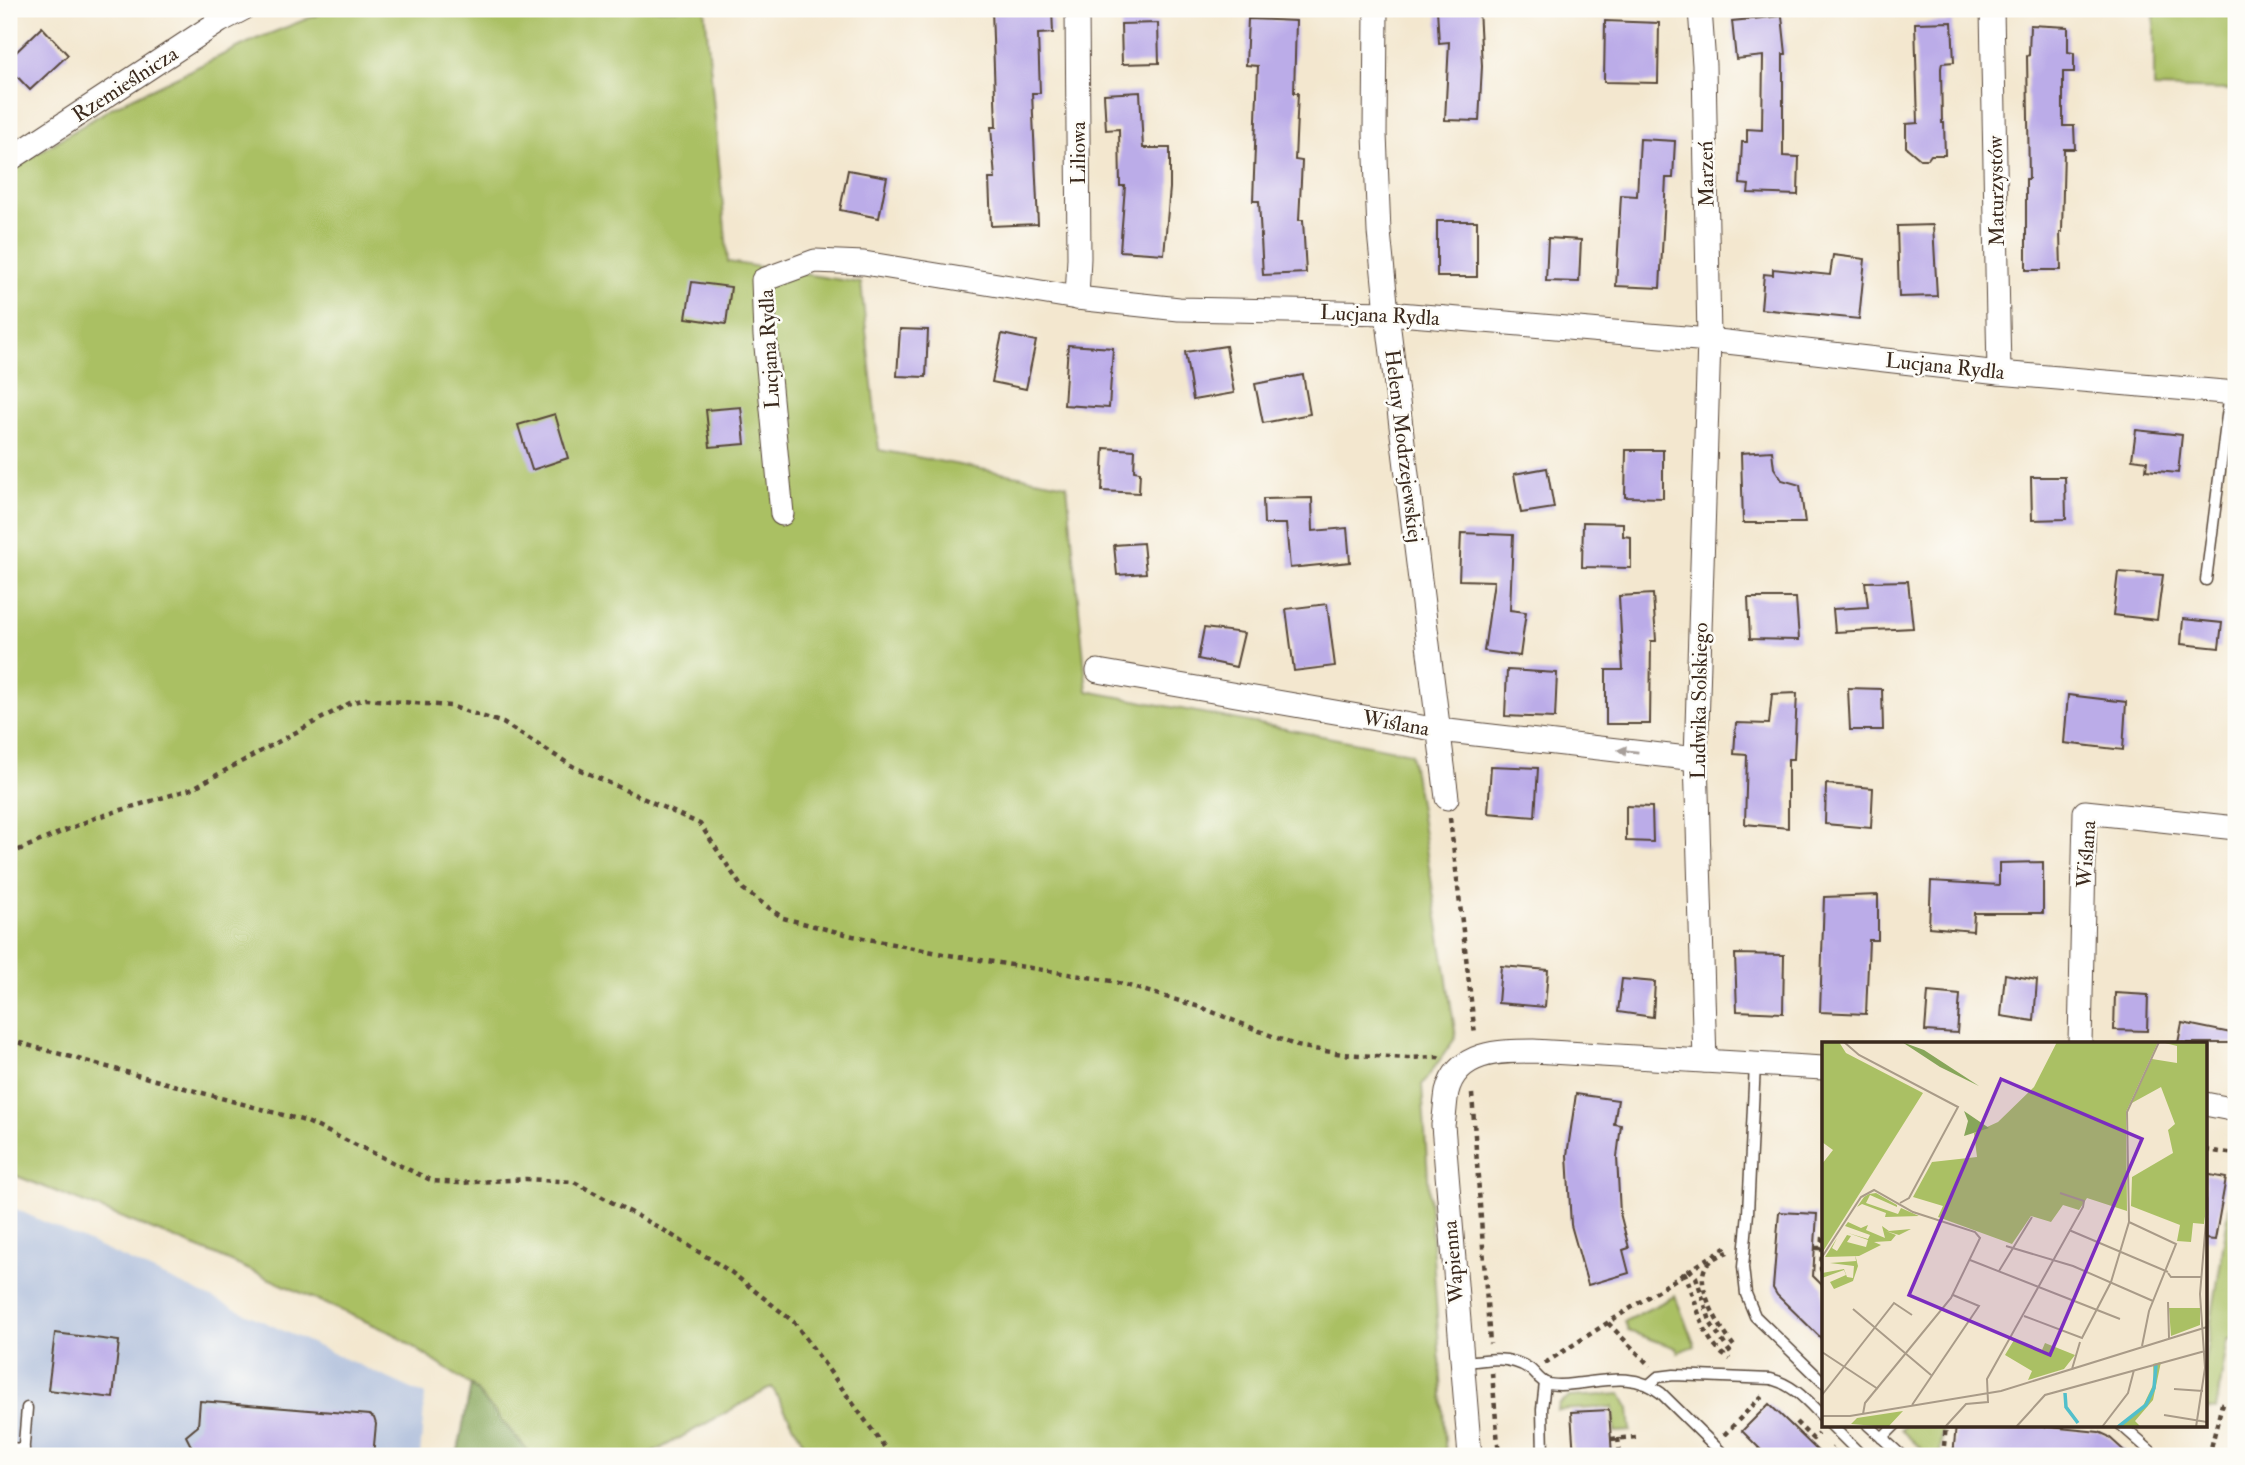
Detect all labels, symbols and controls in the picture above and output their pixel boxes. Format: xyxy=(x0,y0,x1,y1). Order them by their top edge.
street label: Rzemieślnicza xyxy=(67,40,184,129)
street label: Liliowa xyxy=(1065,121,1092,185)
street label: Maturzystów xyxy=(1982,134,2011,247)
street label: Marzeń xyxy=(1692,140,1721,207)
street label: Lucjana Rydla xyxy=(753,288,786,410)
street label: Lucjana Rydla xyxy=(1319,299,1441,332)
street label: Lucjana Rydla xyxy=(1884,347,2006,386)
street label: Heleny Modrzejewskiej xyxy=(1378,348,1429,544)
street label: Ludwika Solskiego xyxy=(1685,622,1714,780)
street label: Wiślana xyxy=(1359,704,1432,743)
one-way arrow xyxy=(1617,746,1639,757)
street label: Wiślana xyxy=(2071,819,2102,890)
inset map xyxy=(1822,1042,2206,1426)
street label: Wapienna xyxy=(1436,1219,1471,1306)

